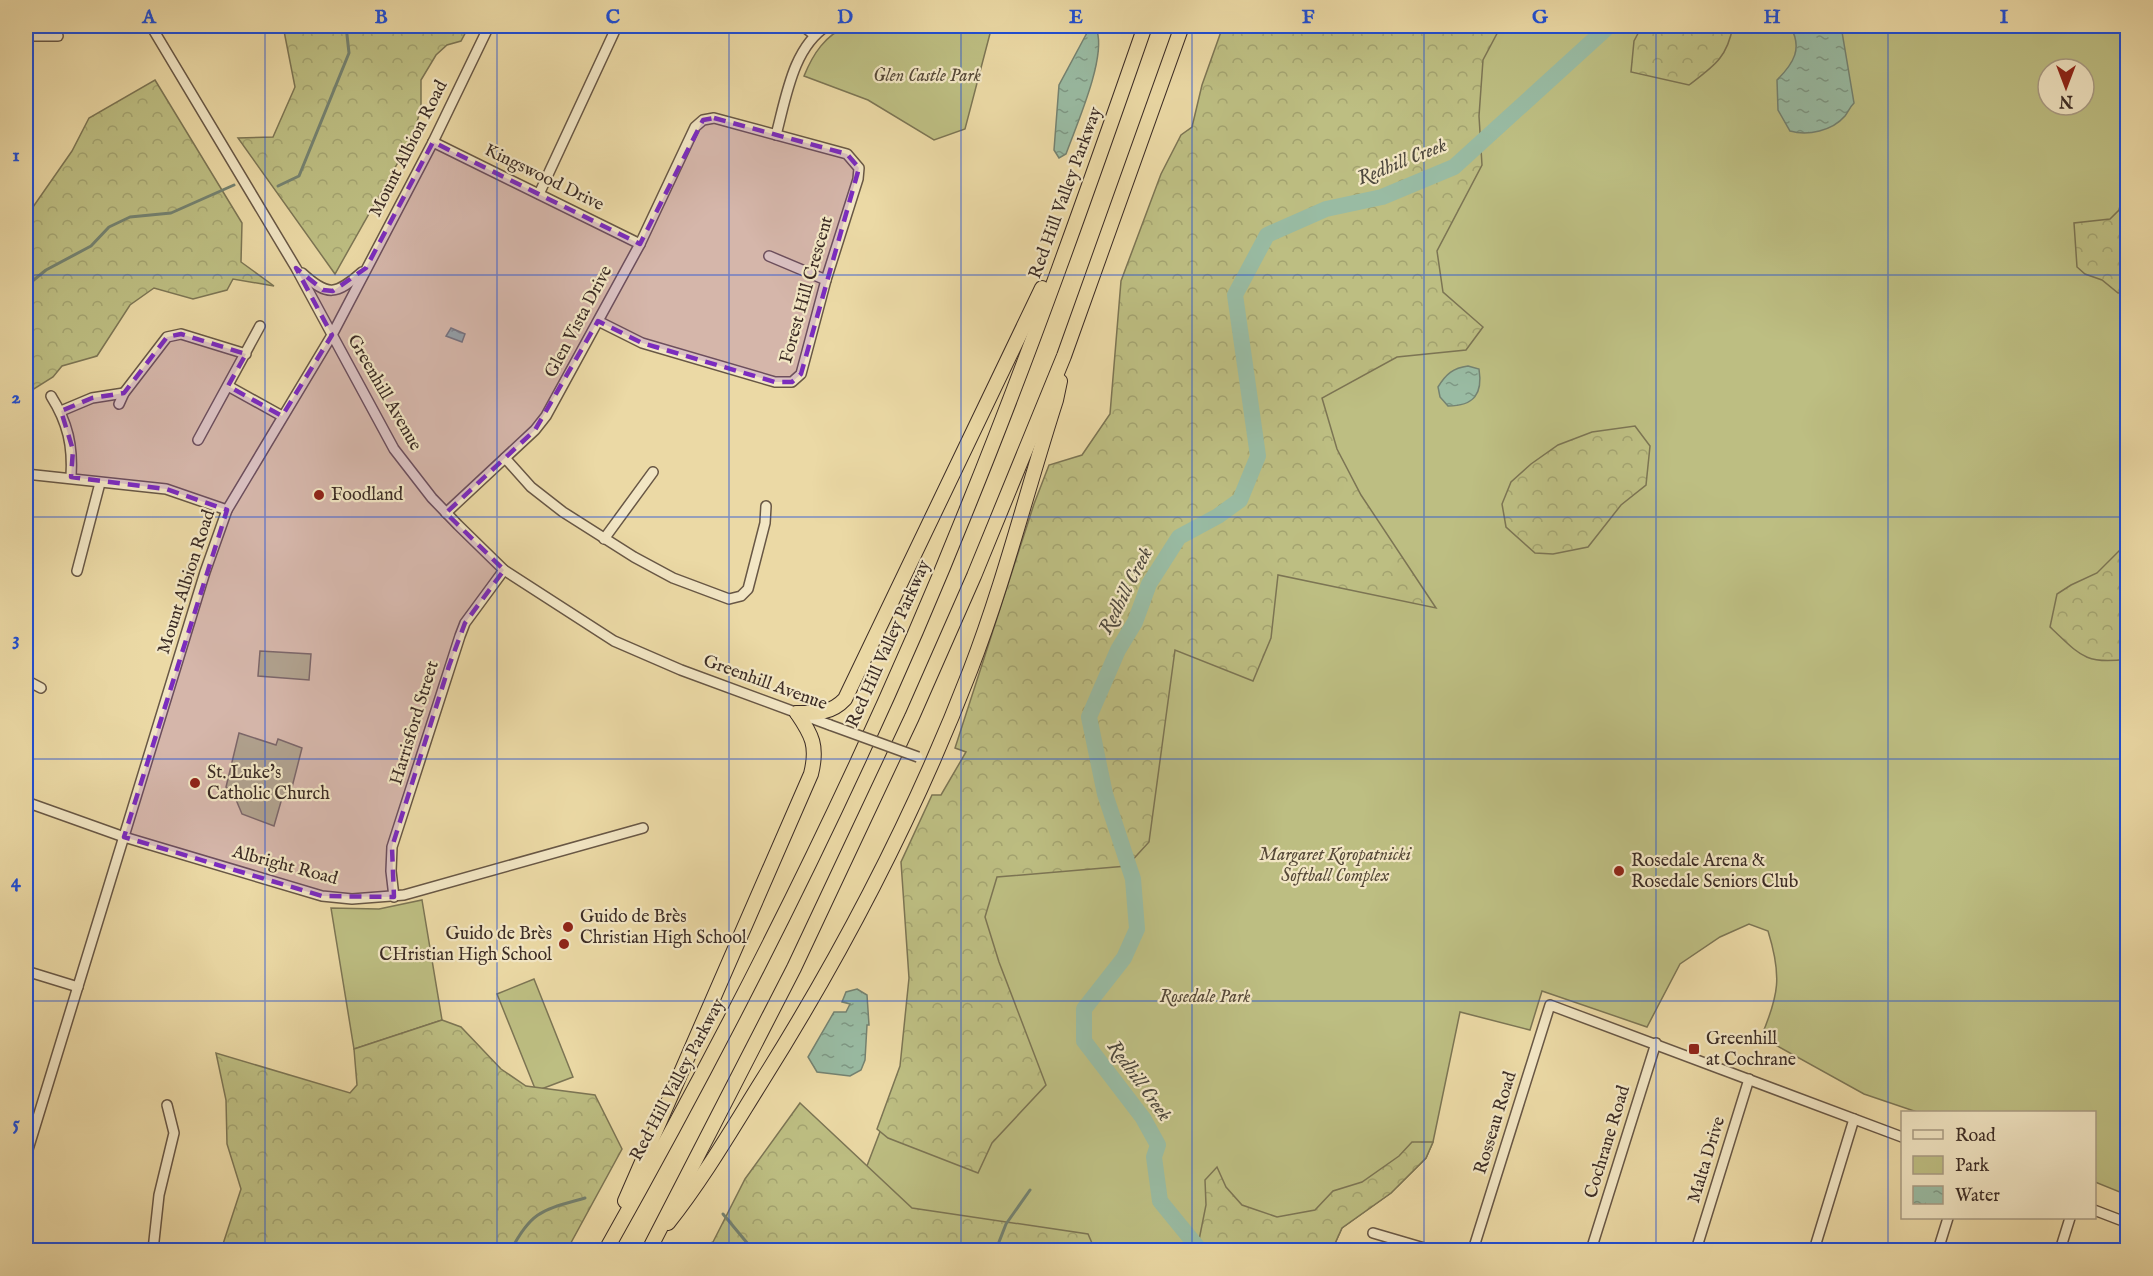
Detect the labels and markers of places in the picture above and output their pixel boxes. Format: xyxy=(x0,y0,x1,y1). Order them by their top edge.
place label: Foodland xyxy=(331,484,404,507)
marker: Foodland xyxy=(312,488,326,502)
place label: St. Luke's Catholic Church xyxy=(207,762,330,806)
marker: St. Luke's Catholic Church xyxy=(188,776,202,790)
place label: Rosedale Arena & Rosedale Seniors Club xyxy=(1631,850,1799,894)
marker: Rosedale Arena & Rosedale Seniors Club xyxy=(1612,864,1626,878)
place label: Guido de Brès Christian High School xyxy=(580,906,747,950)
marker: Guido de Brès Christian High School xyxy=(561,920,575,934)
place label: Guido de Brès CHristian High School xyxy=(379,923,552,967)
marker: Guido de Brès CHristian High School xyxy=(557,937,571,951)
place label: Greenhill at Cochrane xyxy=(1706,1028,1796,1072)
marker: Greenhill at Cochrane xyxy=(1687,1042,1701,1056)

